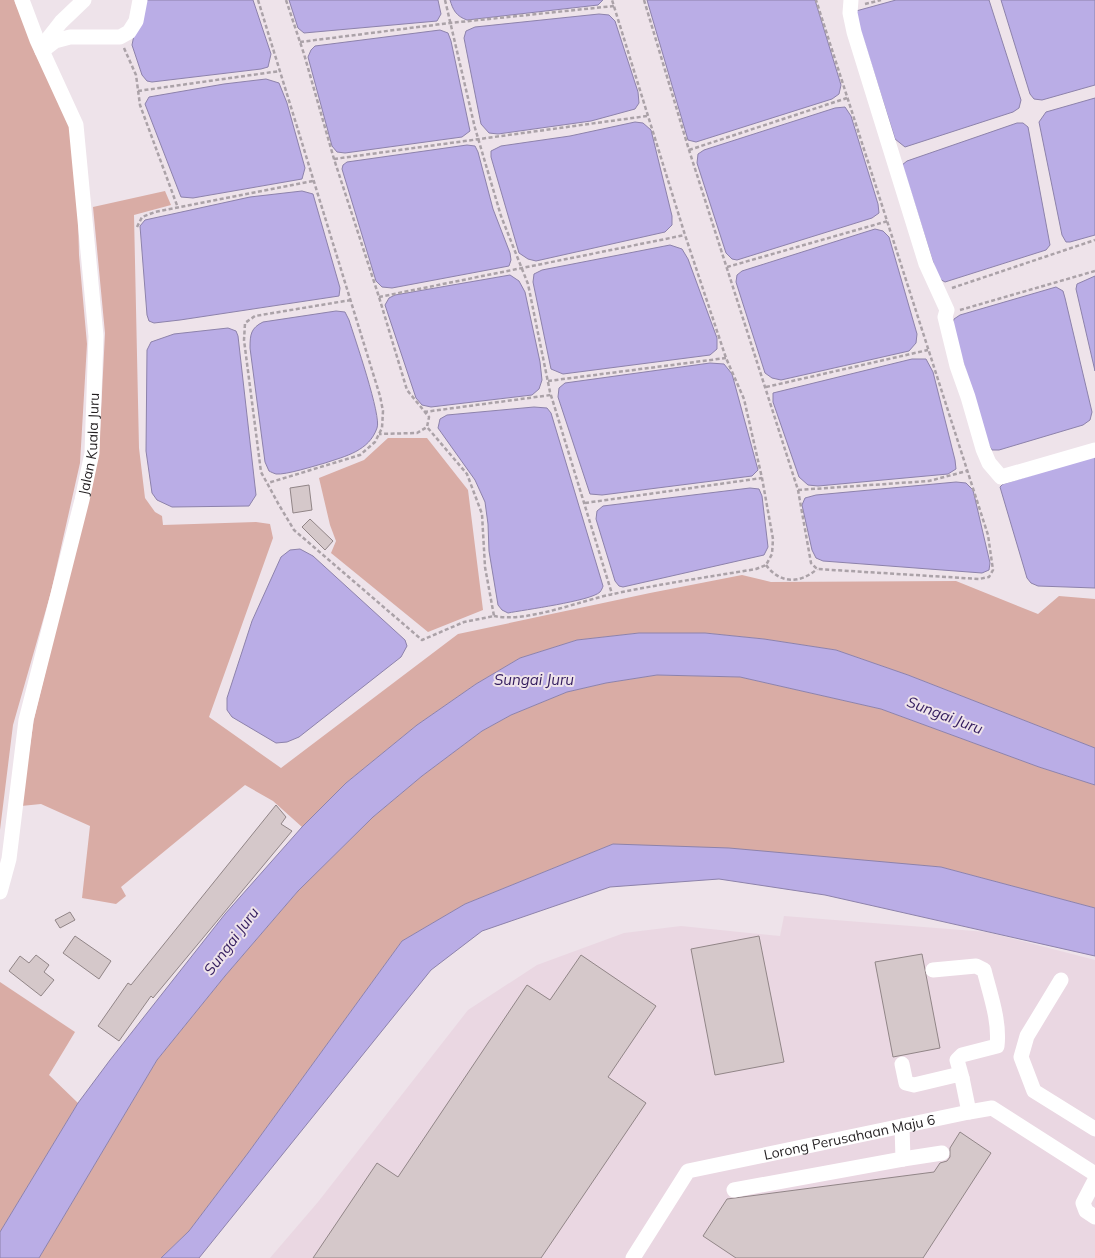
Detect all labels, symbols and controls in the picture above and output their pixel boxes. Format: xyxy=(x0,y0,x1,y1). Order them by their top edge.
street label: Jalan Kuala Juru xyxy=(74,392,103,497)
water label: Sungai Juru xyxy=(494,670,574,689)
water label: Sungai Juru xyxy=(904,692,986,738)
water label: Sungai Juru xyxy=(199,903,263,979)
street label: Lorong Perusahaan Maju 6 xyxy=(762,1110,937,1164)

